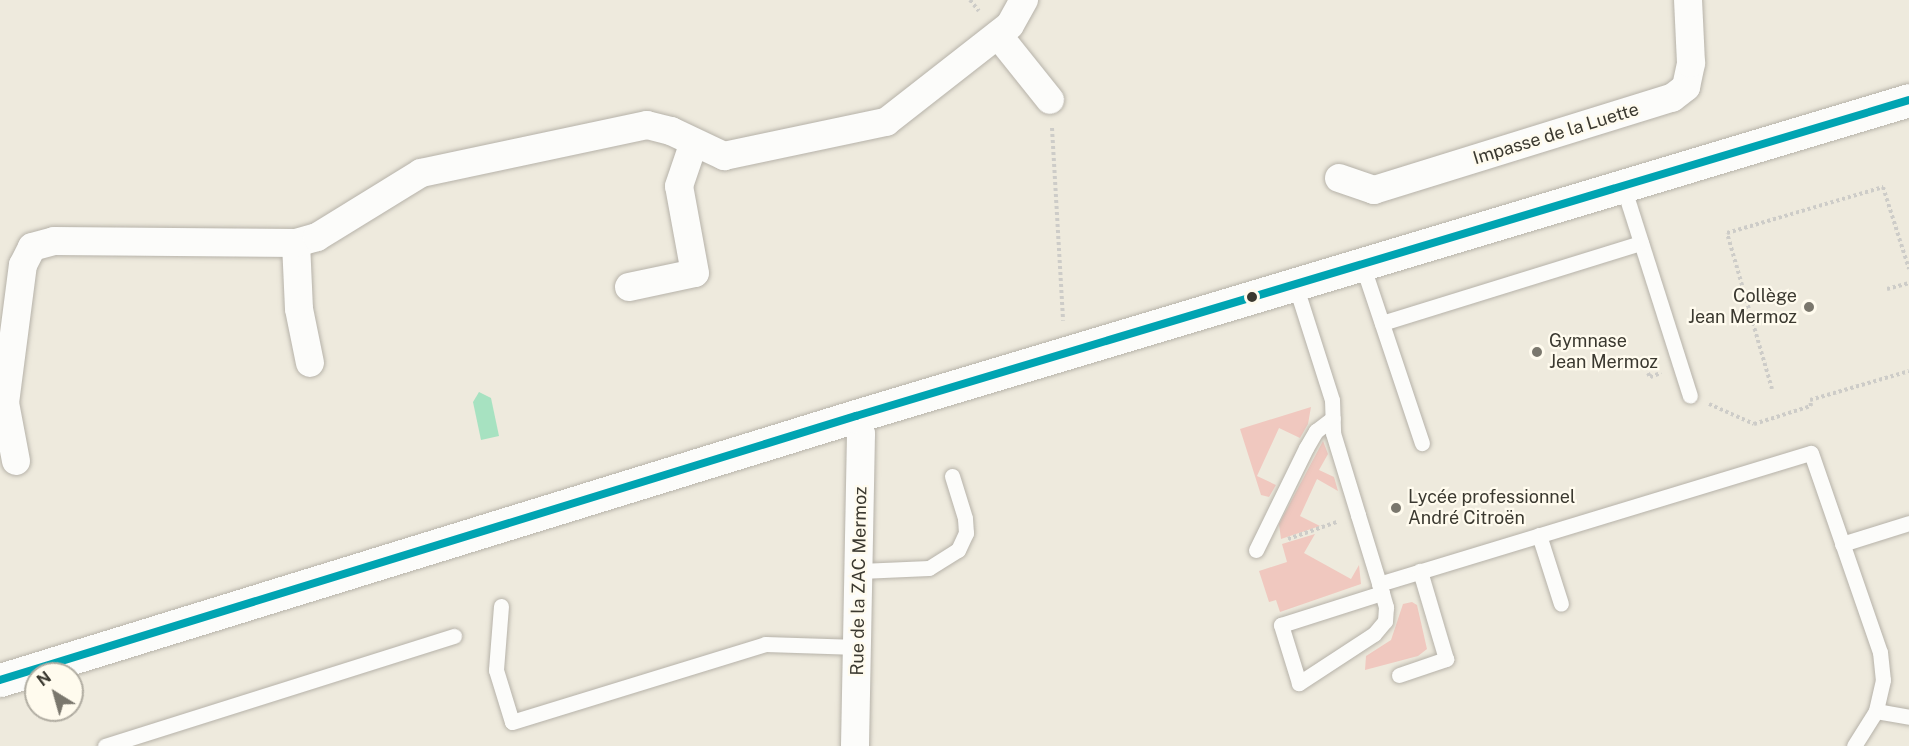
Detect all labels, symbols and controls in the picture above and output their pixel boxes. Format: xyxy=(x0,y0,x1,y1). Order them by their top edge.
street label: Impasse de la Luette xyxy=(1470,98,1642,170)
place label: Collège Jean Mermoz xyxy=(1688,286,1797,328)
unlabelled marker xyxy=(1246,291,1258,303)
marker: Collège Jean Mermoz xyxy=(1802,300,1816,314)
place label: Gymnase Jean Mermoz xyxy=(1549,331,1658,374)
marker: Gymnase Jean Mermoz xyxy=(1530,345,1544,359)
street label: Rue de la ZAC Mermoz xyxy=(847,486,871,676)
place label: Lycée professionnel André Citroën xyxy=(1408,487,1575,530)
marker: Lycée professionnel André Citroën xyxy=(1389,501,1403,515)
north arrow xyxy=(24,662,84,722)
text: N xyxy=(33,667,55,690)

